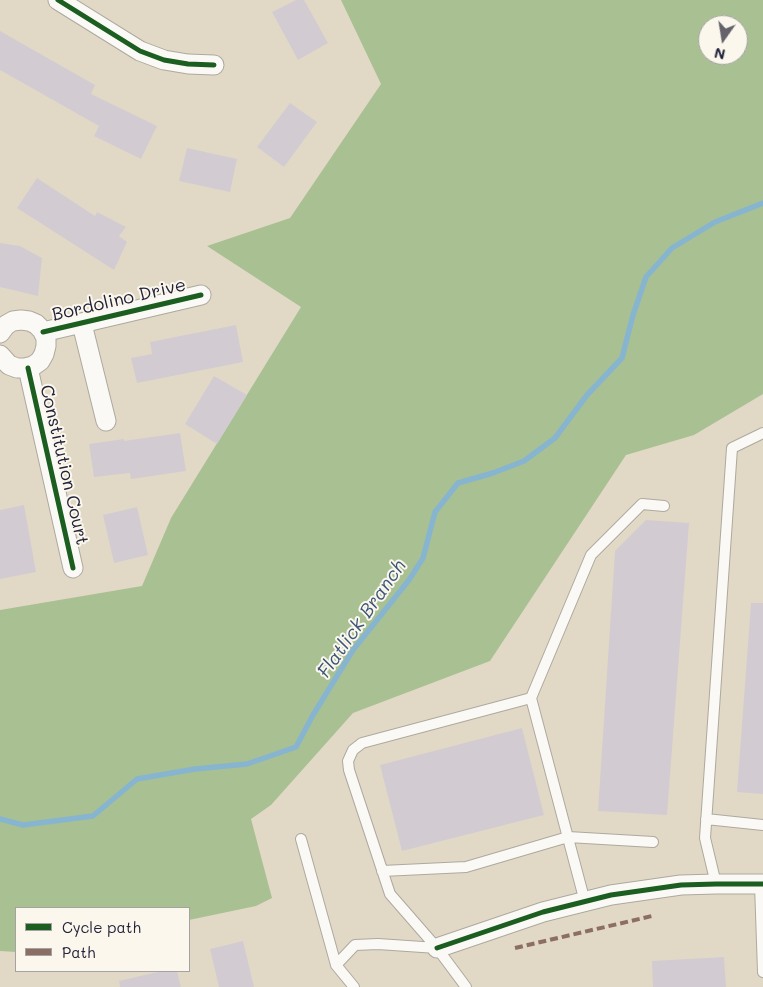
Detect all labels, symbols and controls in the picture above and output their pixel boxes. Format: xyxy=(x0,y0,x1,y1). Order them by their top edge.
north arrow xyxy=(698,15,748,65)
text: N xyxy=(712,44,727,65)
street label: Bordolino Drive xyxy=(50,274,188,326)
street label: Constitution Court xyxy=(35,383,93,547)
water label: Flatlick Branch xyxy=(313,555,411,683)
legend xyxy=(15,907,190,972)
text: Cycle path xyxy=(62,917,141,937)
text: Path xyxy=(62,942,96,962)

